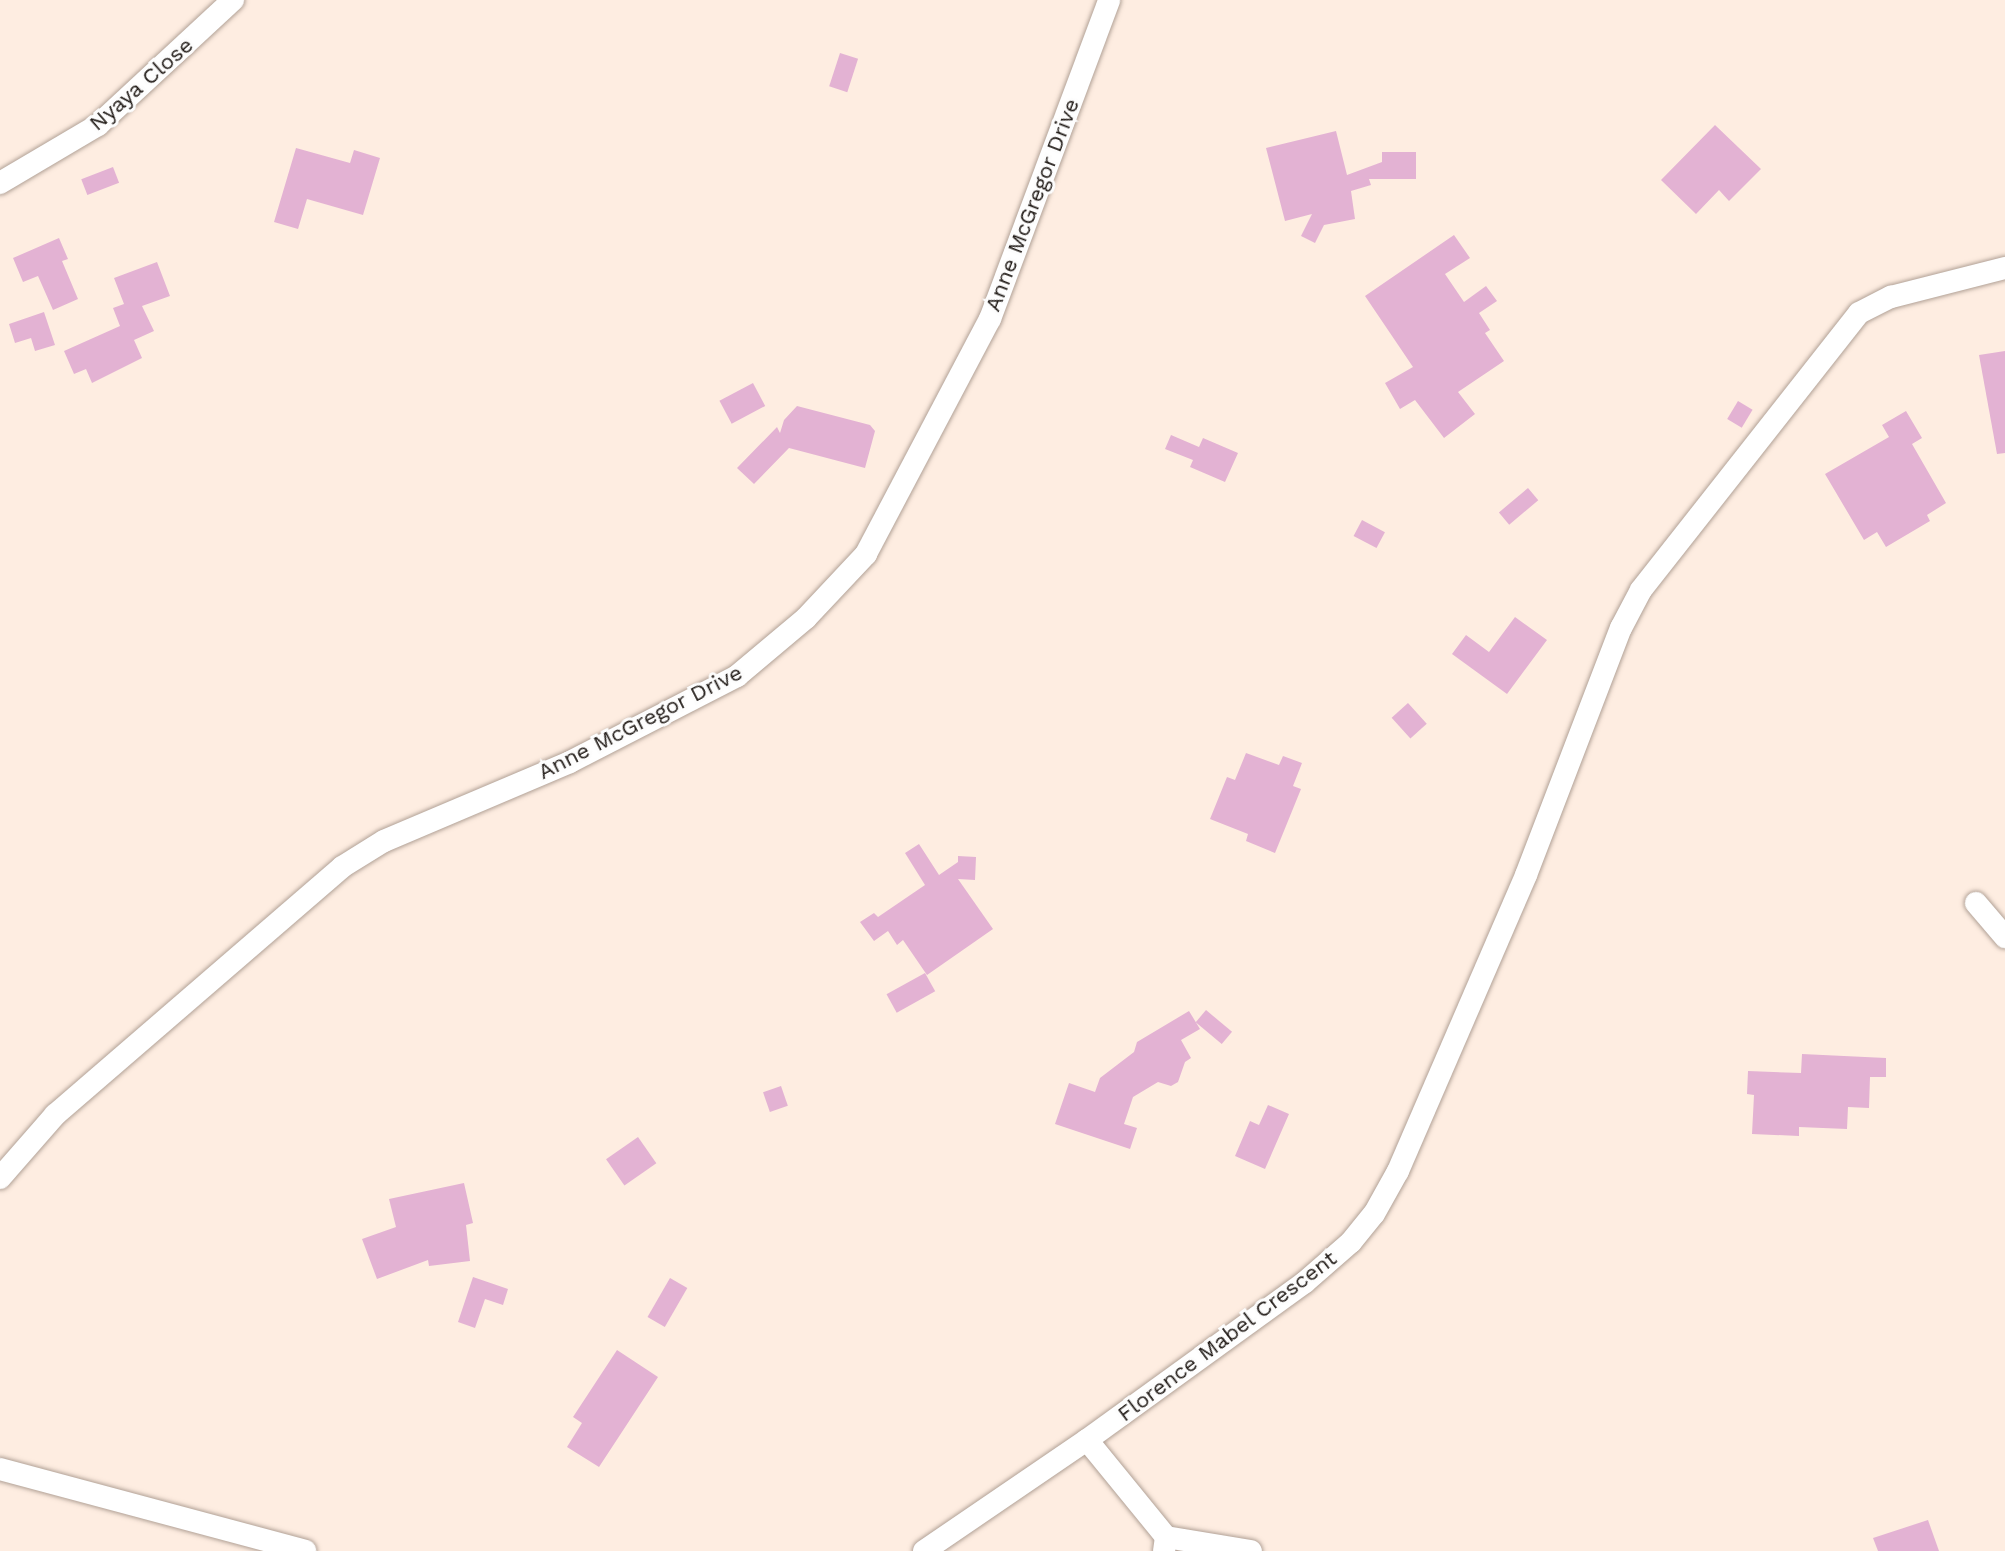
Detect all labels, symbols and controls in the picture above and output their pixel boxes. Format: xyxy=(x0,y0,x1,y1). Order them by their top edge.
street label: Nyaya Close xyxy=(84,32,198,136)
street label: Anne McGregor Drive xyxy=(979,95,1085,315)
street label: Anne McGregor Drive xyxy=(533,659,747,785)
street label: Florence Mabel Crescent xyxy=(1112,1245,1342,1427)

